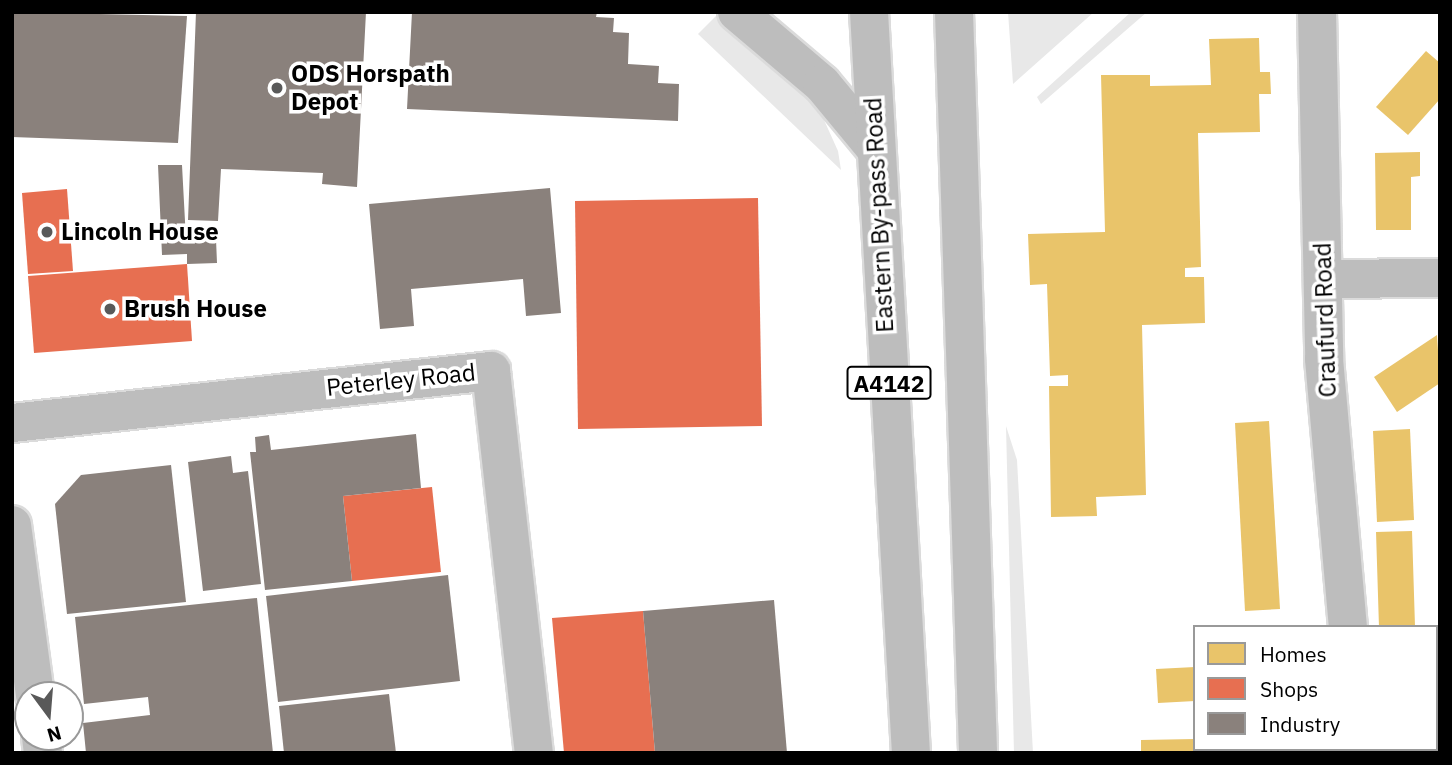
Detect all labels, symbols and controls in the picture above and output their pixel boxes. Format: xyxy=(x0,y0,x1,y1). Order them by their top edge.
place label: ODS Horspath Depot xyxy=(291,60,450,116)
marker: ODS Horspath Depot xyxy=(269,80,285,96)
street label: Eastern By-pass Road xyxy=(858,97,900,333)
place label: Lincoln House xyxy=(61,218,219,246)
marker: Lincoln House xyxy=(39,224,55,240)
street label: Craufurd Road xyxy=(1308,242,1342,398)
place label: Brush House xyxy=(124,295,267,323)
marker: Brush House xyxy=(102,301,118,317)
street label: Peterley Road xyxy=(325,358,477,402)
road number: A4142 xyxy=(845,364,933,402)
legend xyxy=(1193,625,1438,751)
text: Homes xyxy=(1260,640,1327,668)
text: Shops xyxy=(1260,675,1318,703)
north arrow xyxy=(14,681,84,751)
text: Industry xyxy=(1260,710,1340,738)
text: N xyxy=(44,721,64,748)

